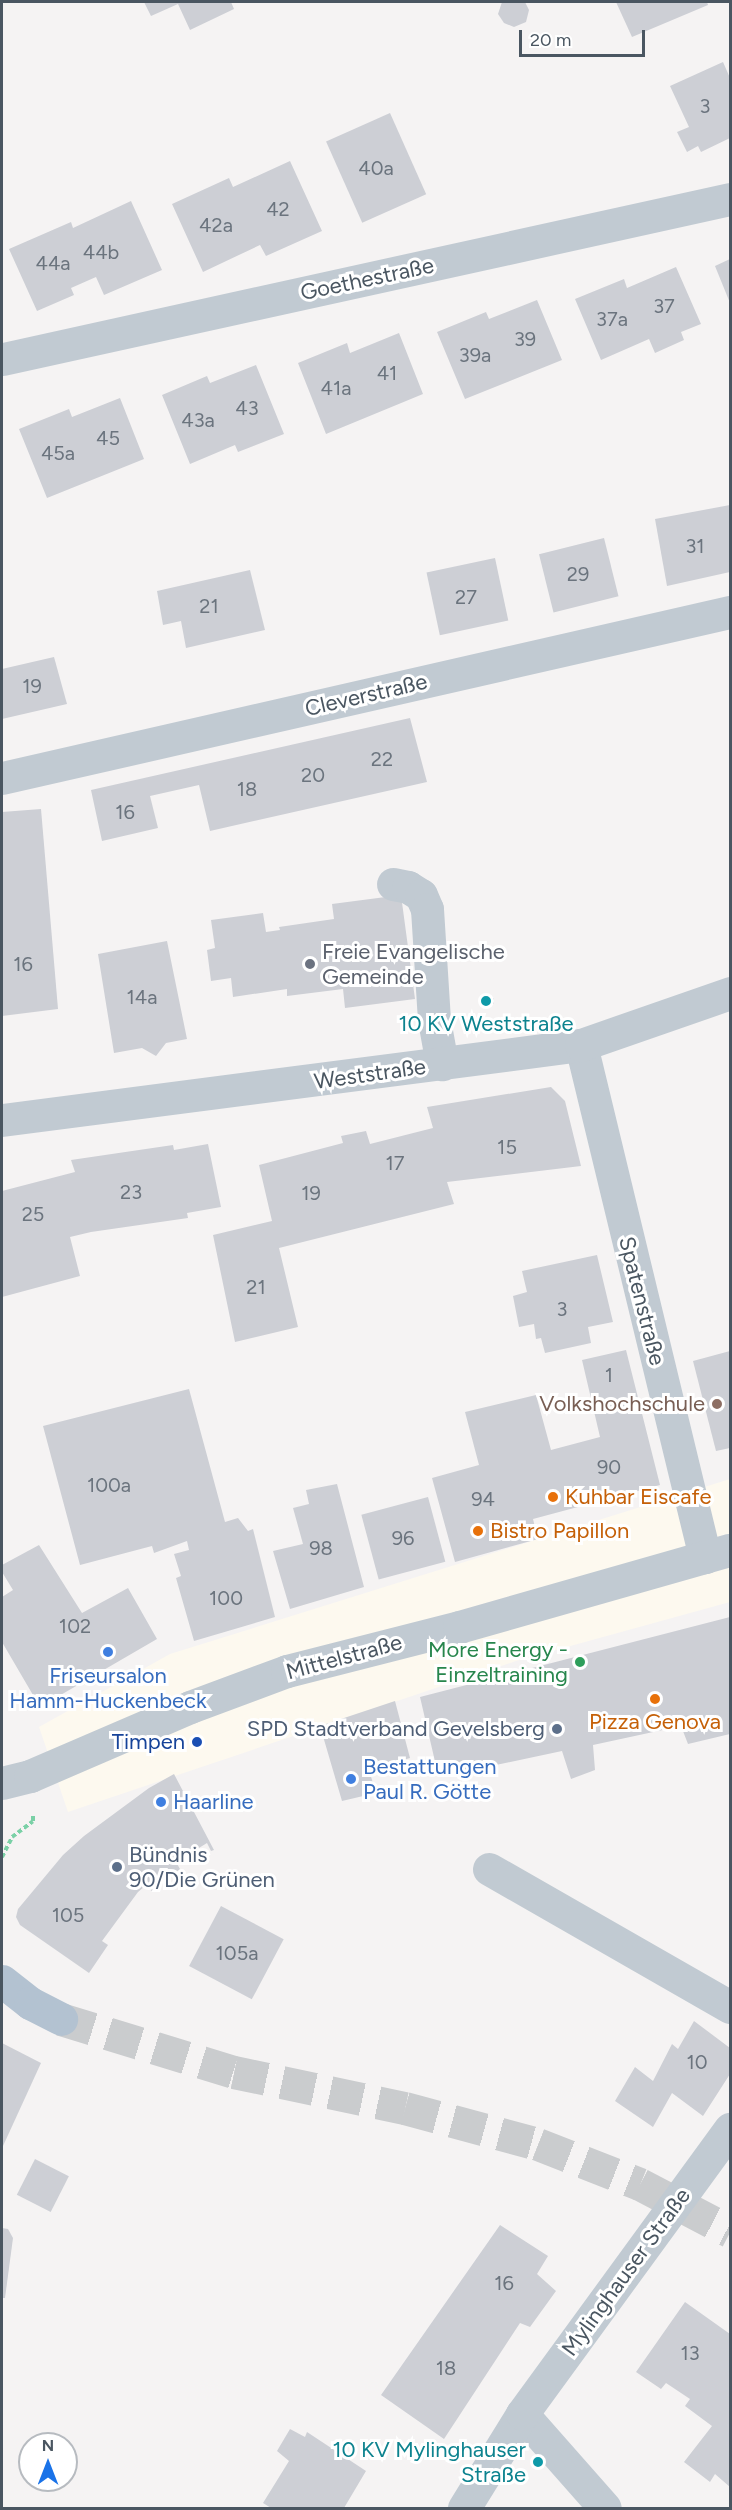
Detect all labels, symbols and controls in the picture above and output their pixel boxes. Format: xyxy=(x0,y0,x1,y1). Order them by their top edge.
scale bar xyxy=(522,18,648,56)
text: 20 m xyxy=(530,29,571,51)
house number: 3 xyxy=(700,94,710,118)
house number: 40a xyxy=(358,156,394,180)
house number: 42 xyxy=(266,197,290,221)
house number: 42a xyxy=(199,213,233,237)
house number: 44b xyxy=(83,240,119,264)
house number: 44a xyxy=(35,251,71,275)
street label: Goethestraße xyxy=(298,252,436,306)
house number: 37 xyxy=(653,294,675,318)
house number: 37a xyxy=(596,307,628,331)
house number: 39 xyxy=(514,327,536,351)
house number: 39a xyxy=(459,343,491,367)
house number: 41 xyxy=(377,361,397,385)
house number: 41a xyxy=(321,376,351,400)
house number: 43 xyxy=(235,396,259,420)
house number: 43a xyxy=(181,408,215,432)
house number: 45 xyxy=(96,426,120,450)
house number: 45a xyxy=(41,441,75,465)
house number: 31 xyxy=(685,534,705,558)
house number: 29 xyxy=(567,562,589,586)
house number: 27 xyxy=(455,585,477,609)
house number: 21 xyxy=(199,594,219,618)
street label: Cleverstraße xyxy=(302,668,430,722)
house number: 19 xyxy=(22,674,42,698)
house number: 22 xyxy=(371,747,393,771)
house number: 20 xyxy=(301,763,325,787)
house number: 18 xyxy=(237,777,257,801)
house number: 16 xyxy=(115,800,135,824)
place label: Freie Evangelische Gemeinde xyxy=(322,938,505,990)
house number: 16 xyxy=(13,952,33,976)
marker: Freie Evangelische Gemeinde xyxy=(303,957,317,971)
house number: 14a xyxy=(127,985,157,1009)
marker: 10 KV Weststraße xyxy=(479,994,493,1008)
place label: 10 KV Weststraße xyxy=(398,1011,574,1037)
street label: Weststraße xyxy=(312,1053,428,1095)
house number: 15 xyxy=(497,1135,517,1159)
house number: 17 xyxy=(386,1151,404,1175)
house number: 23 xyxy=(120,1180,142,1204)
house number: 19 xyxy=(301,1181,321,1205)
house number: 25 xyxy=(22,1202,44,1226)
street label: Spatenstraße xyxy=(613,1234,671,1368)
house number: 21 xyxy=(246,1275,266,1299)
house number: 3 xyxy=(557,1297,567,1321)
house number: 1 xyxy=(605,1363,613,1387)
place label: Volkshochschule xyxy=(539,1391,705,1417)
marker: Volkshochschule xyxy=(710,1397,724,1411)
house number: 90 xyxy=(597,1455,621,1479)
house number: 100a xyxy=(87,1473,131,1497)
place label: Kuhbar Eiscafe xyxy=(565,1484,711,1510)
house number: 94 xyxy=(471,1487,495,1511)
marker: Kuhbar Eiscafe xyxy=(546,1490,560,1504)
place label: Bistro Papillon xyxy=(490,1518,629,1544)
marker: Bistro Papillon xyxy=(471,1524,485,1538)
house number: 96 xyxy=(392,1526,414,1550)
house number: 98 xyxy=(309,1536,333,1560)
house number: 100 xyxy=(209,1586,243,1610)
house number: 102 xyxy=(59,1614,91,1638)
street label: Mittelstraße xyxy=(283,1629,405,1685)
place label: More Energy - Einzeltraining xyxy=(428,1636,568,1688)
marker: Friseursalon Hamm-Huckenbeck xyxy=(101,1645,115,1659)
marker: More Energy - Einzeltraining xyxy=(573,1655,587,1669)
place label: Friseursalon Hamm-Huckenbeck xyxy=(9,1662,207,1714)
marker: Pizza Genova xyxy=(648,1692,662,1706)
place label: Pizza Genova xyxy=(589,1709,721,1735)
place label: SPD Stadtverband Gevelsberg xyxy=(247,1716,545,1742)
marker: SPD Stadtverband Gevelsberg xyxy=(550,1722,564,1736)
place label: Timpen xyxy=(112,1729,185,1755)
marker: Timpen xyxy=(190,1735,204,1749)
place label: Bestattungen Paul R. Götte xyxy=(363,1753,497,1804)
marker: Bestattungen Paul R. Götte xyxy=(344,1772,358,1786)
place label: Haarline xyxy=(173,1789,254,1815)
marker: Haarline xyxy=(154,1795,168,1809)
place label: Bündnis 90/Die Grünen xyxy=(129,1841,275,1892)
marker: Bündnis 90/Die Grünen xyxy=(110,1860,124,1874)
house number: 105 xyxy=(52,1903,84,1927)
house number: 105a xyxy=(216,1941,258,1965)
house number: 10 xyxy=(686,2050,708,2074)
street label: Mylinghauser Straße xyxy=(556,2183,696,2361)
house number: 16 xyxy=(494,2271,514,2295)
house number: 13 xyxy=(680,2341,700,2365)
house number: 18 xyxy=(436,2356,456,2380)
north arrow xyxy=(18,2432,78,2492)
text: N xyxy=(42,2436,54,2455)
place label: 10 KV Mylinghauser Straße xyxy=(332,2436,526,2488)
marker: 10 KV Mylinghauser Straße xyxy=(531,2455,545,2469)

